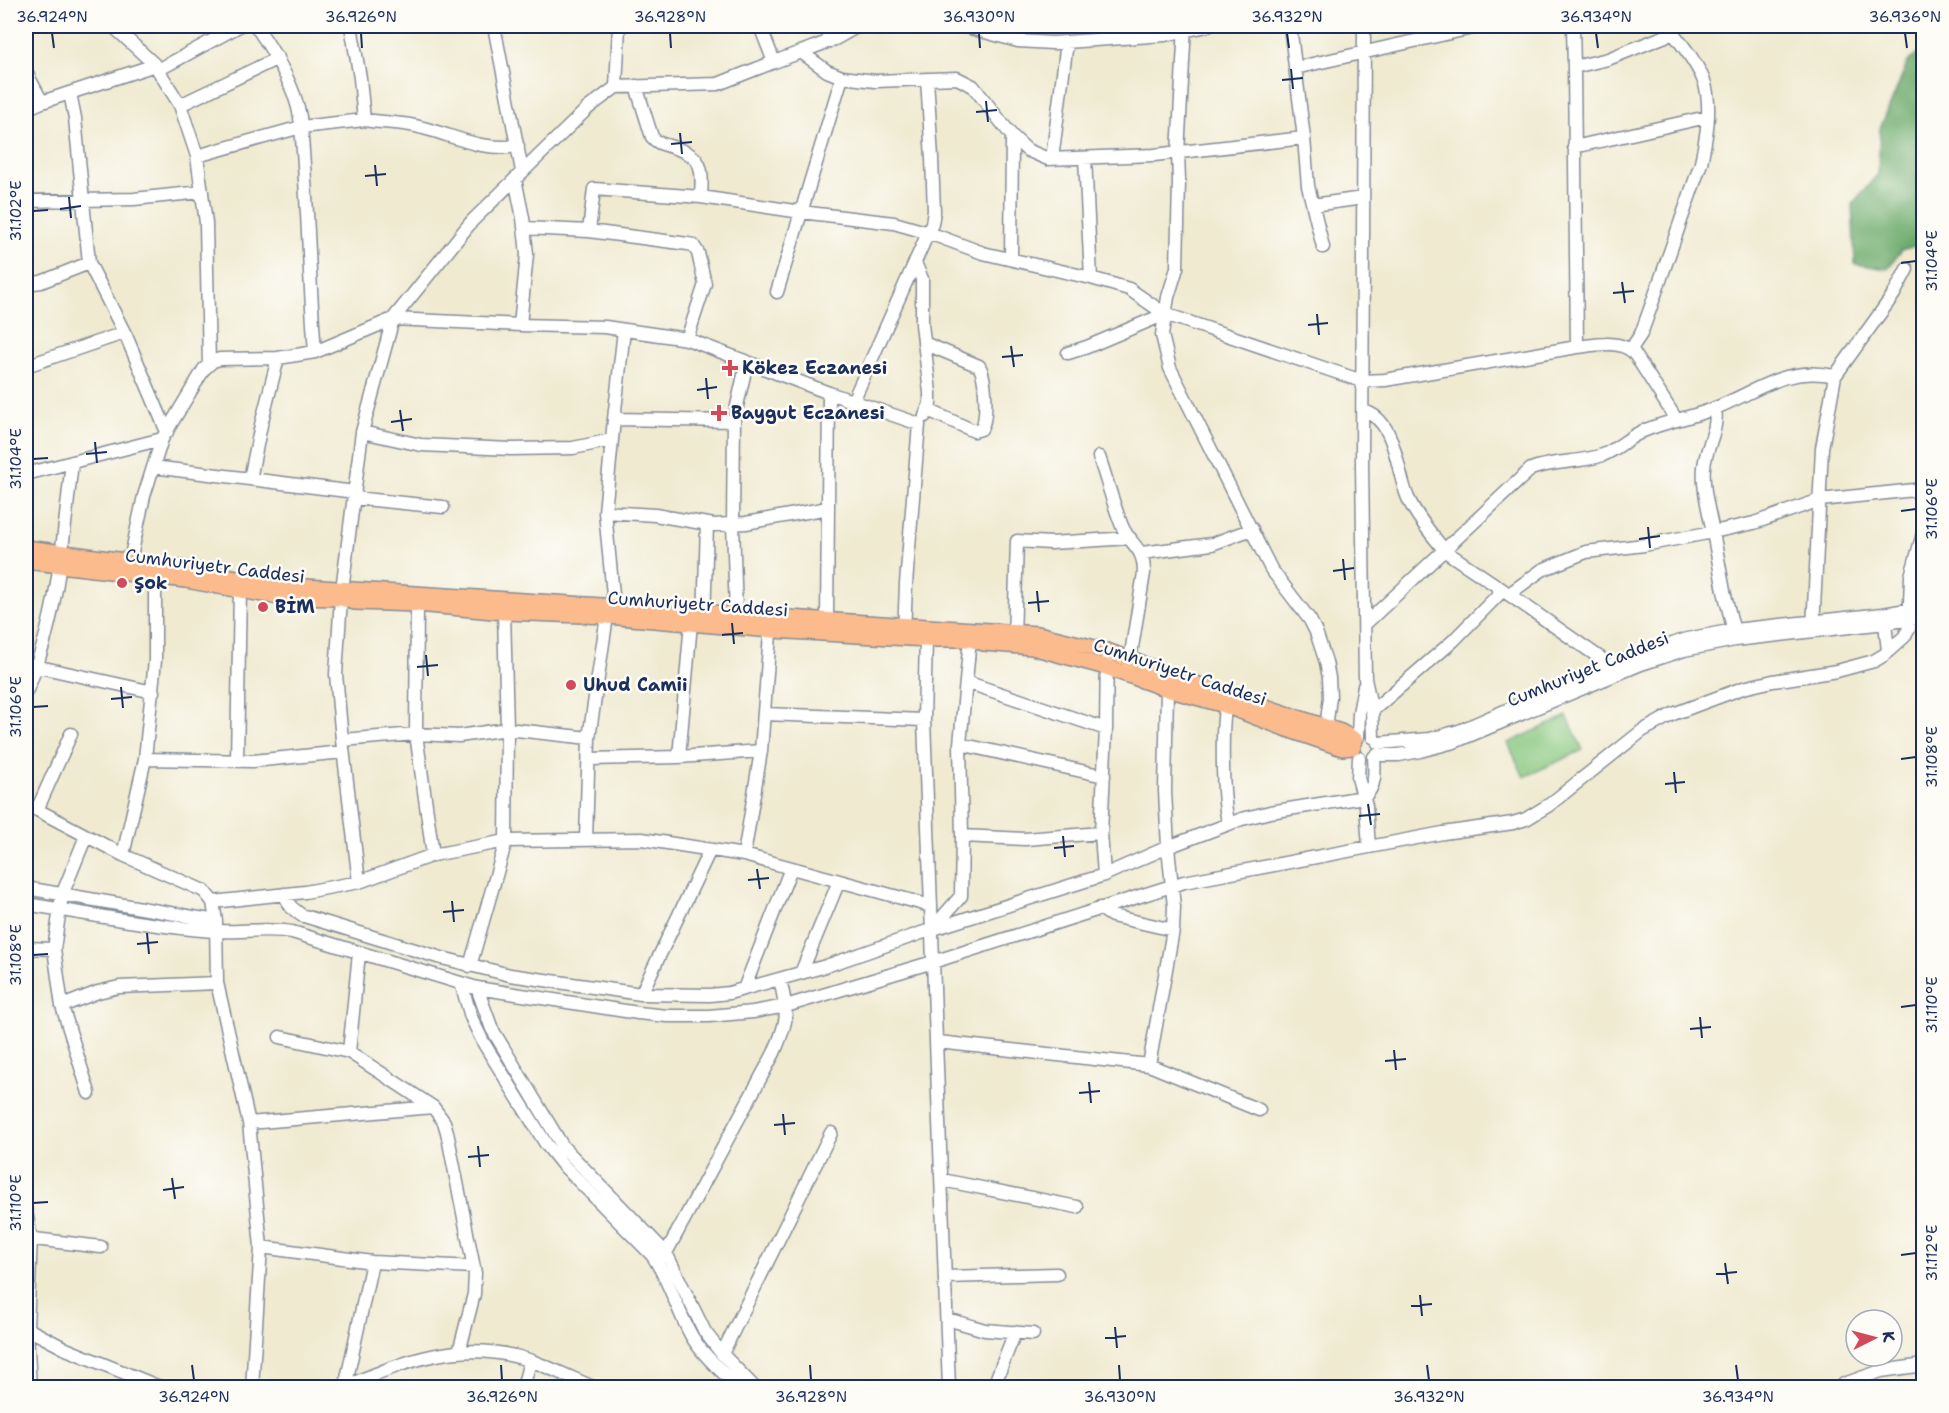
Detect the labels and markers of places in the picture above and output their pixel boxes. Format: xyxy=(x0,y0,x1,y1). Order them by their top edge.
place label: Kökez Eczanesi xyxy=(742,356,887,380)
marker: Kökez Eczanesi xyxy=(723,361,737,375)
place label: Baygut Eczanesi xyxy=(731,401,885,425)
marker: Baygut Eczanesi xyxy=(712,406,726,420)
place label: Şok xyxy=(134,571,168,595)
marker: Şok xyxy=(115,576,129,590)
place label: BİM xyxy=(275,595,315,619)
marker: BİM xyxy=(256,600,270,614)
place label: Uhud Camii xyxy=(583,673,688,697)
marker: Uhud Camii xyxy=(564,678,578,692)

